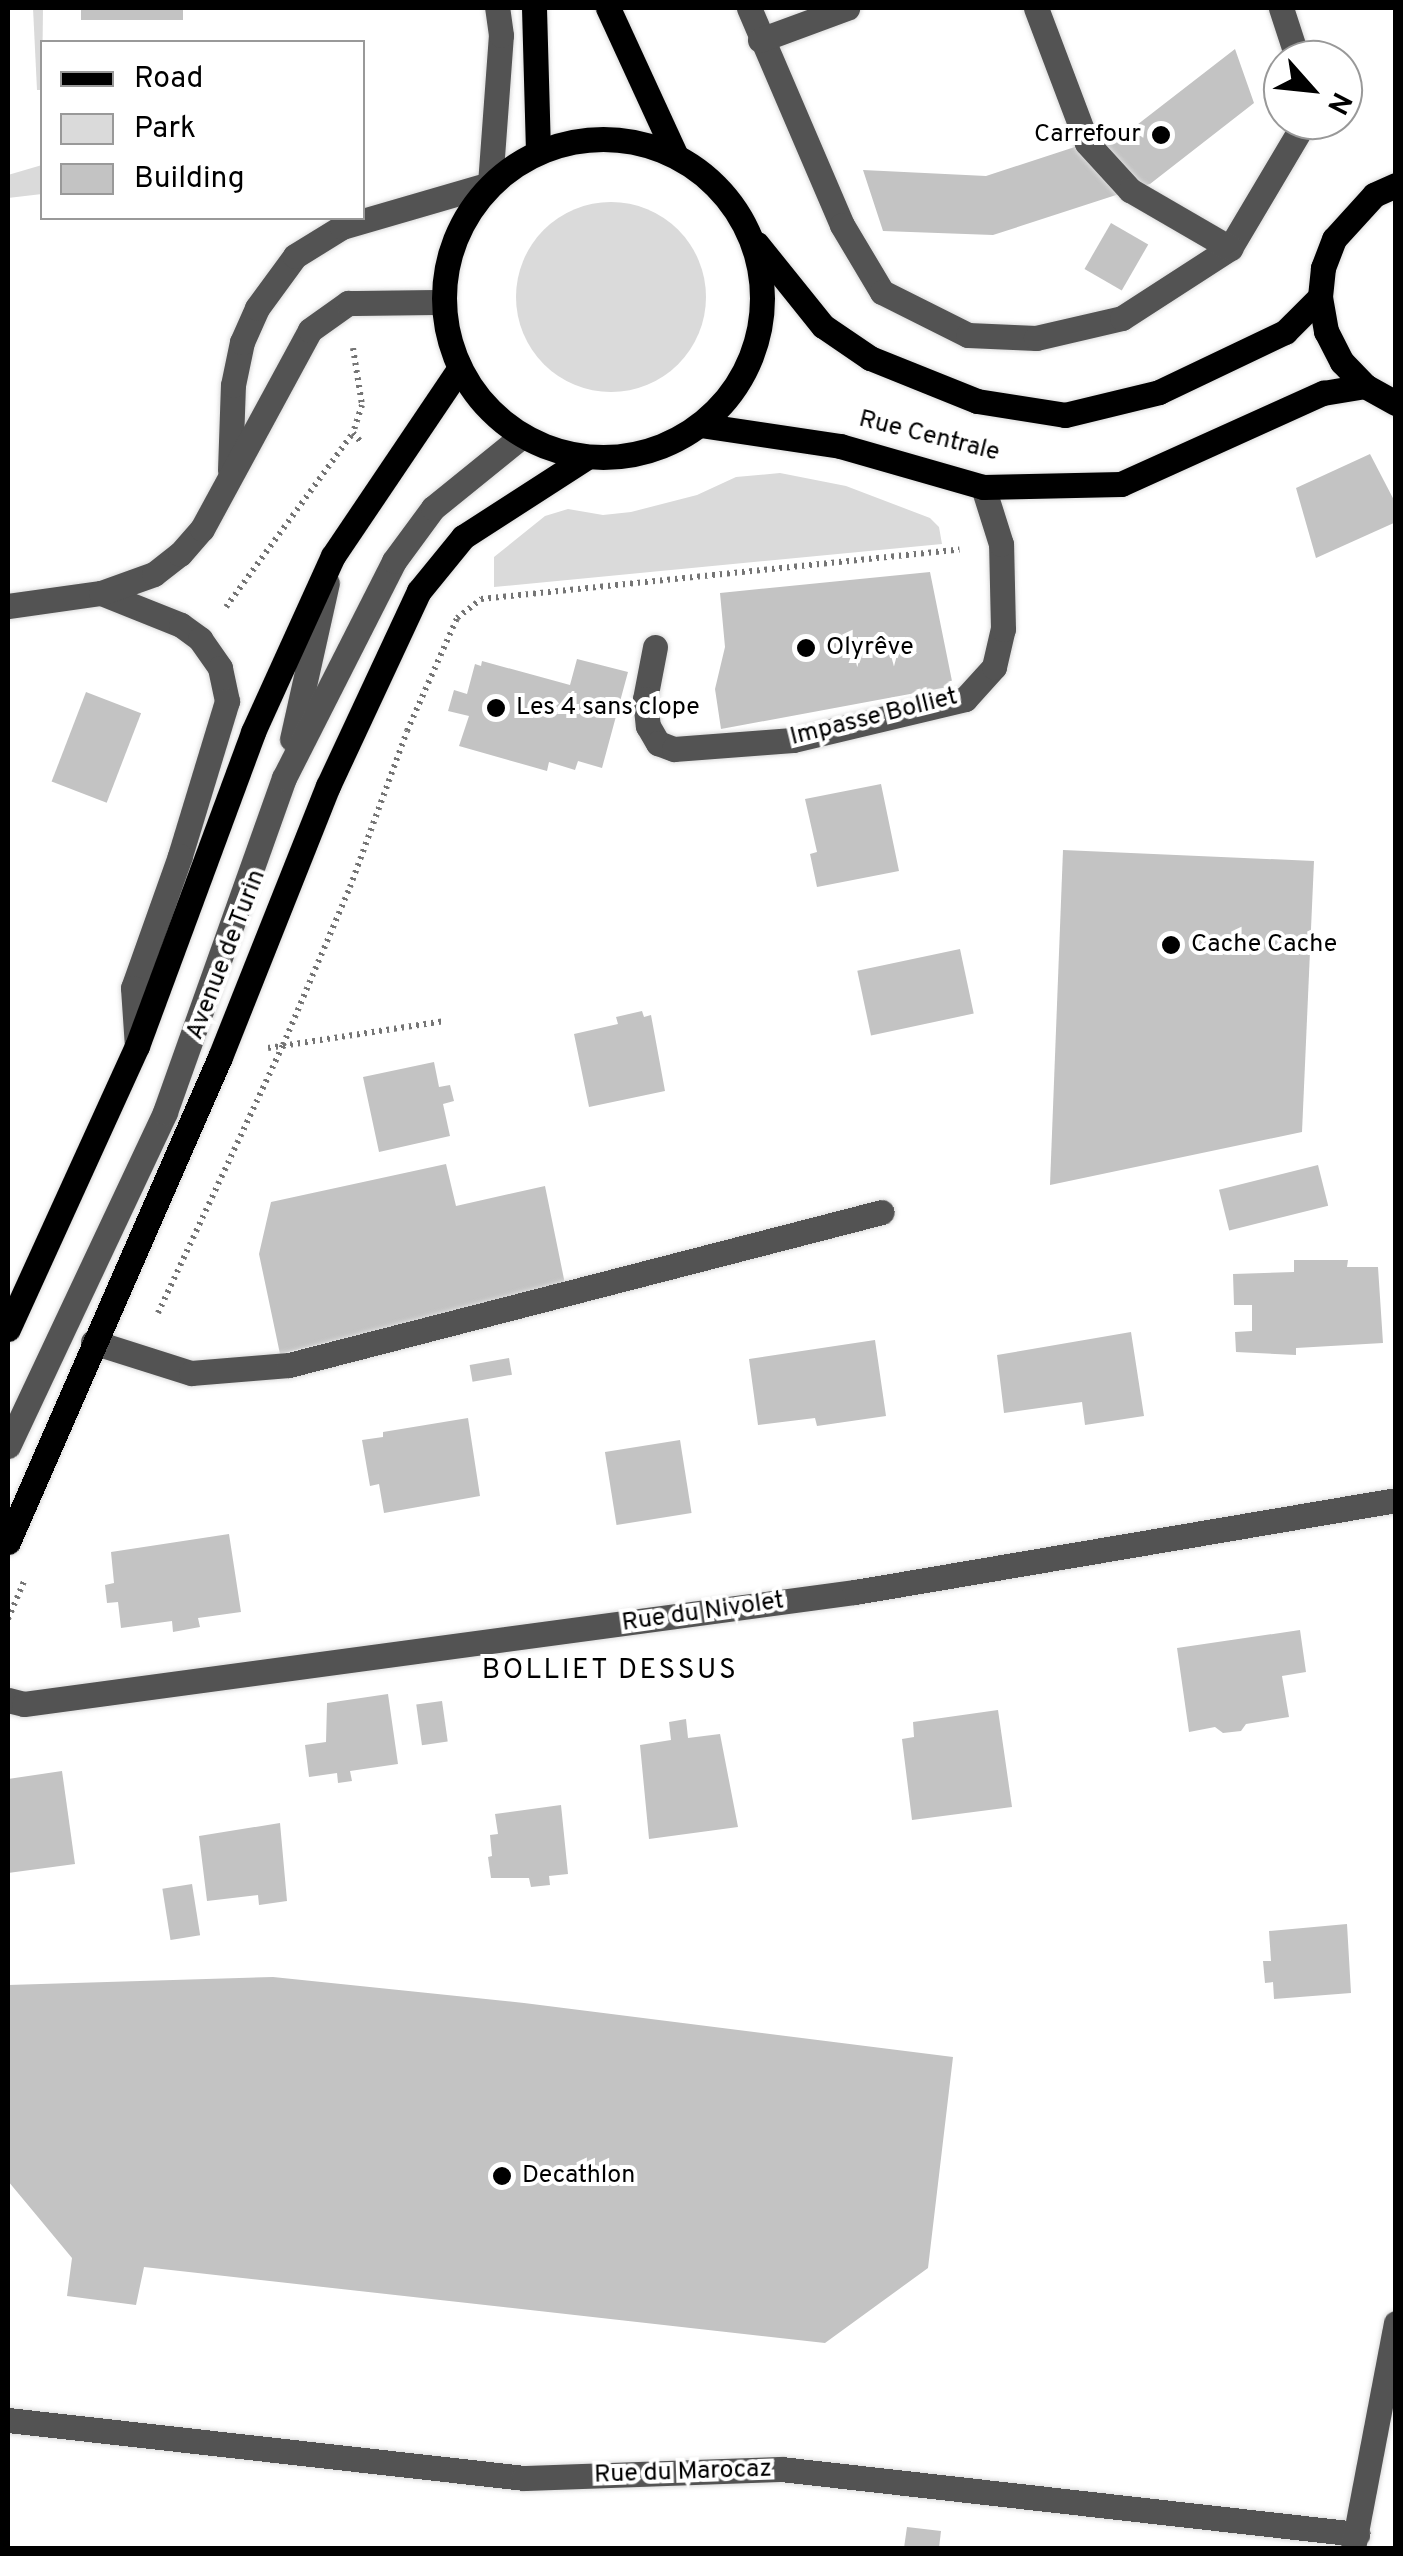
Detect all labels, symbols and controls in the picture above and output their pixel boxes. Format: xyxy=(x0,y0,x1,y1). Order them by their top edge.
legend xyxy=(40,40,365,220)
north arrow xyxy=(1263,40,1363,140)
text: Road xyxy=(134,61,203,98)
text: N xyxy=(1317,86,1359,120)
text: Park xyxy=(134,111,196,148)
place label: Carrefour xyxy=(1034,120,1141,150)
marker: Carrefour xyxy=(1150,124,1172,146)
text: Building xyxy=(134,161,245,198)
street label: Rue Centrale xyxy=(855,405,1003,469)
place label: Olyrêve xyxy=(826,633,914,663)
marker: Olyrêve xyxy=(795,637,817,659)
street label: Impasse Bolliet xyxy=(787,683,961,753)
place label: Les 4 sans clope xyxy=(516,693,700,723)
marker: Les 4 sans clope xyxy=(485,697,507,719)
street label: Avenue de Turin xyxy=(181,865,273,1045)
place label: Cache Cache xyxy=(1191,930,1337,960)
marker: Cache Cache xyxy=(1160,934,1182,956)
street label: Rue du Nivolet xyxy=(620,1587,786,1639)
district label: BOLLIET DESSUS xyxy=(481,1654,739,1688)
place label: Decathlon xyxy=(522,2161,635,2191)
marker: Decathlon xyxy=(491,2165,513,2187)
street label: Rue du Marocaz xyxy=(594,2455,772,2491)

